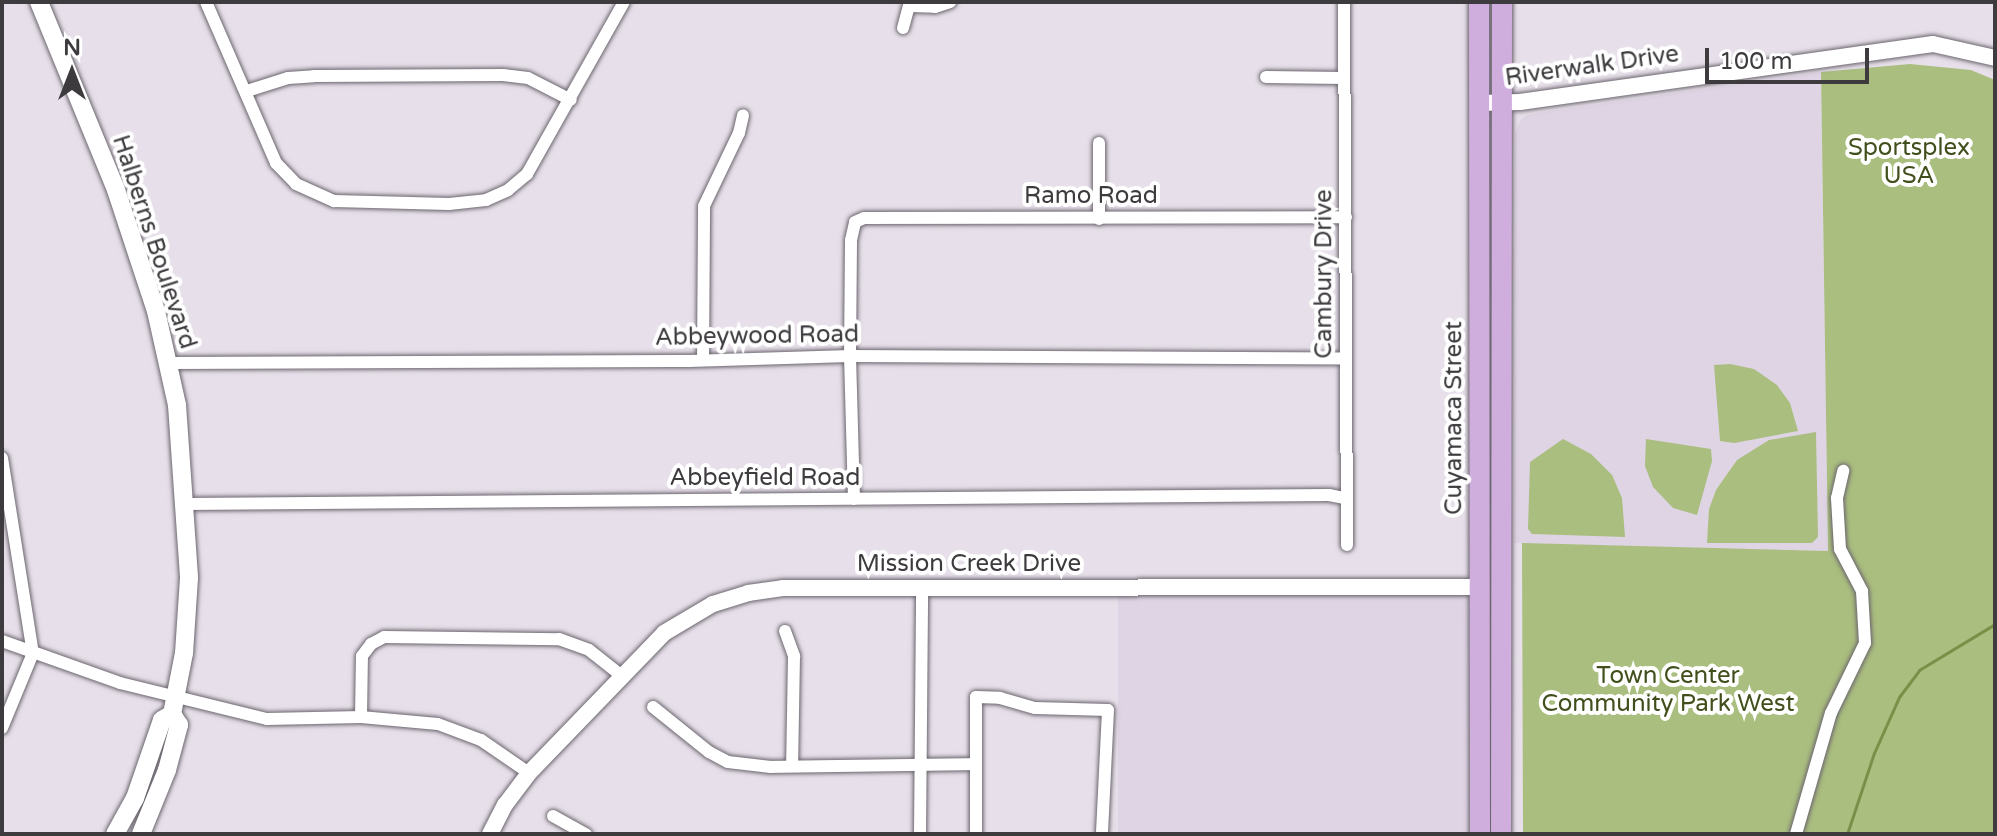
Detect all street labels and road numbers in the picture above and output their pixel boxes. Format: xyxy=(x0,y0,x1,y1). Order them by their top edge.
street label: Riverwalk Drive xyxy=(1503,40,1681,92)
street label: Halberns Boulevard xyxy=(106,131,202,353)
street label: Ramo Road xyxy=(1024,182,1158,210)
street label: Cambury Drive xyxy=(1310,189,1338,359)
street label: Abbeywood Road xyxy=(655,320,859,352)
street label: Cuyamaca Street xyxy=(1440,321,1468,515)
street label: Abbeyfield Road xyxy=(670,464,860,492)
street label: Mission Creek Drive xyxy=(857,550,1081,578)

